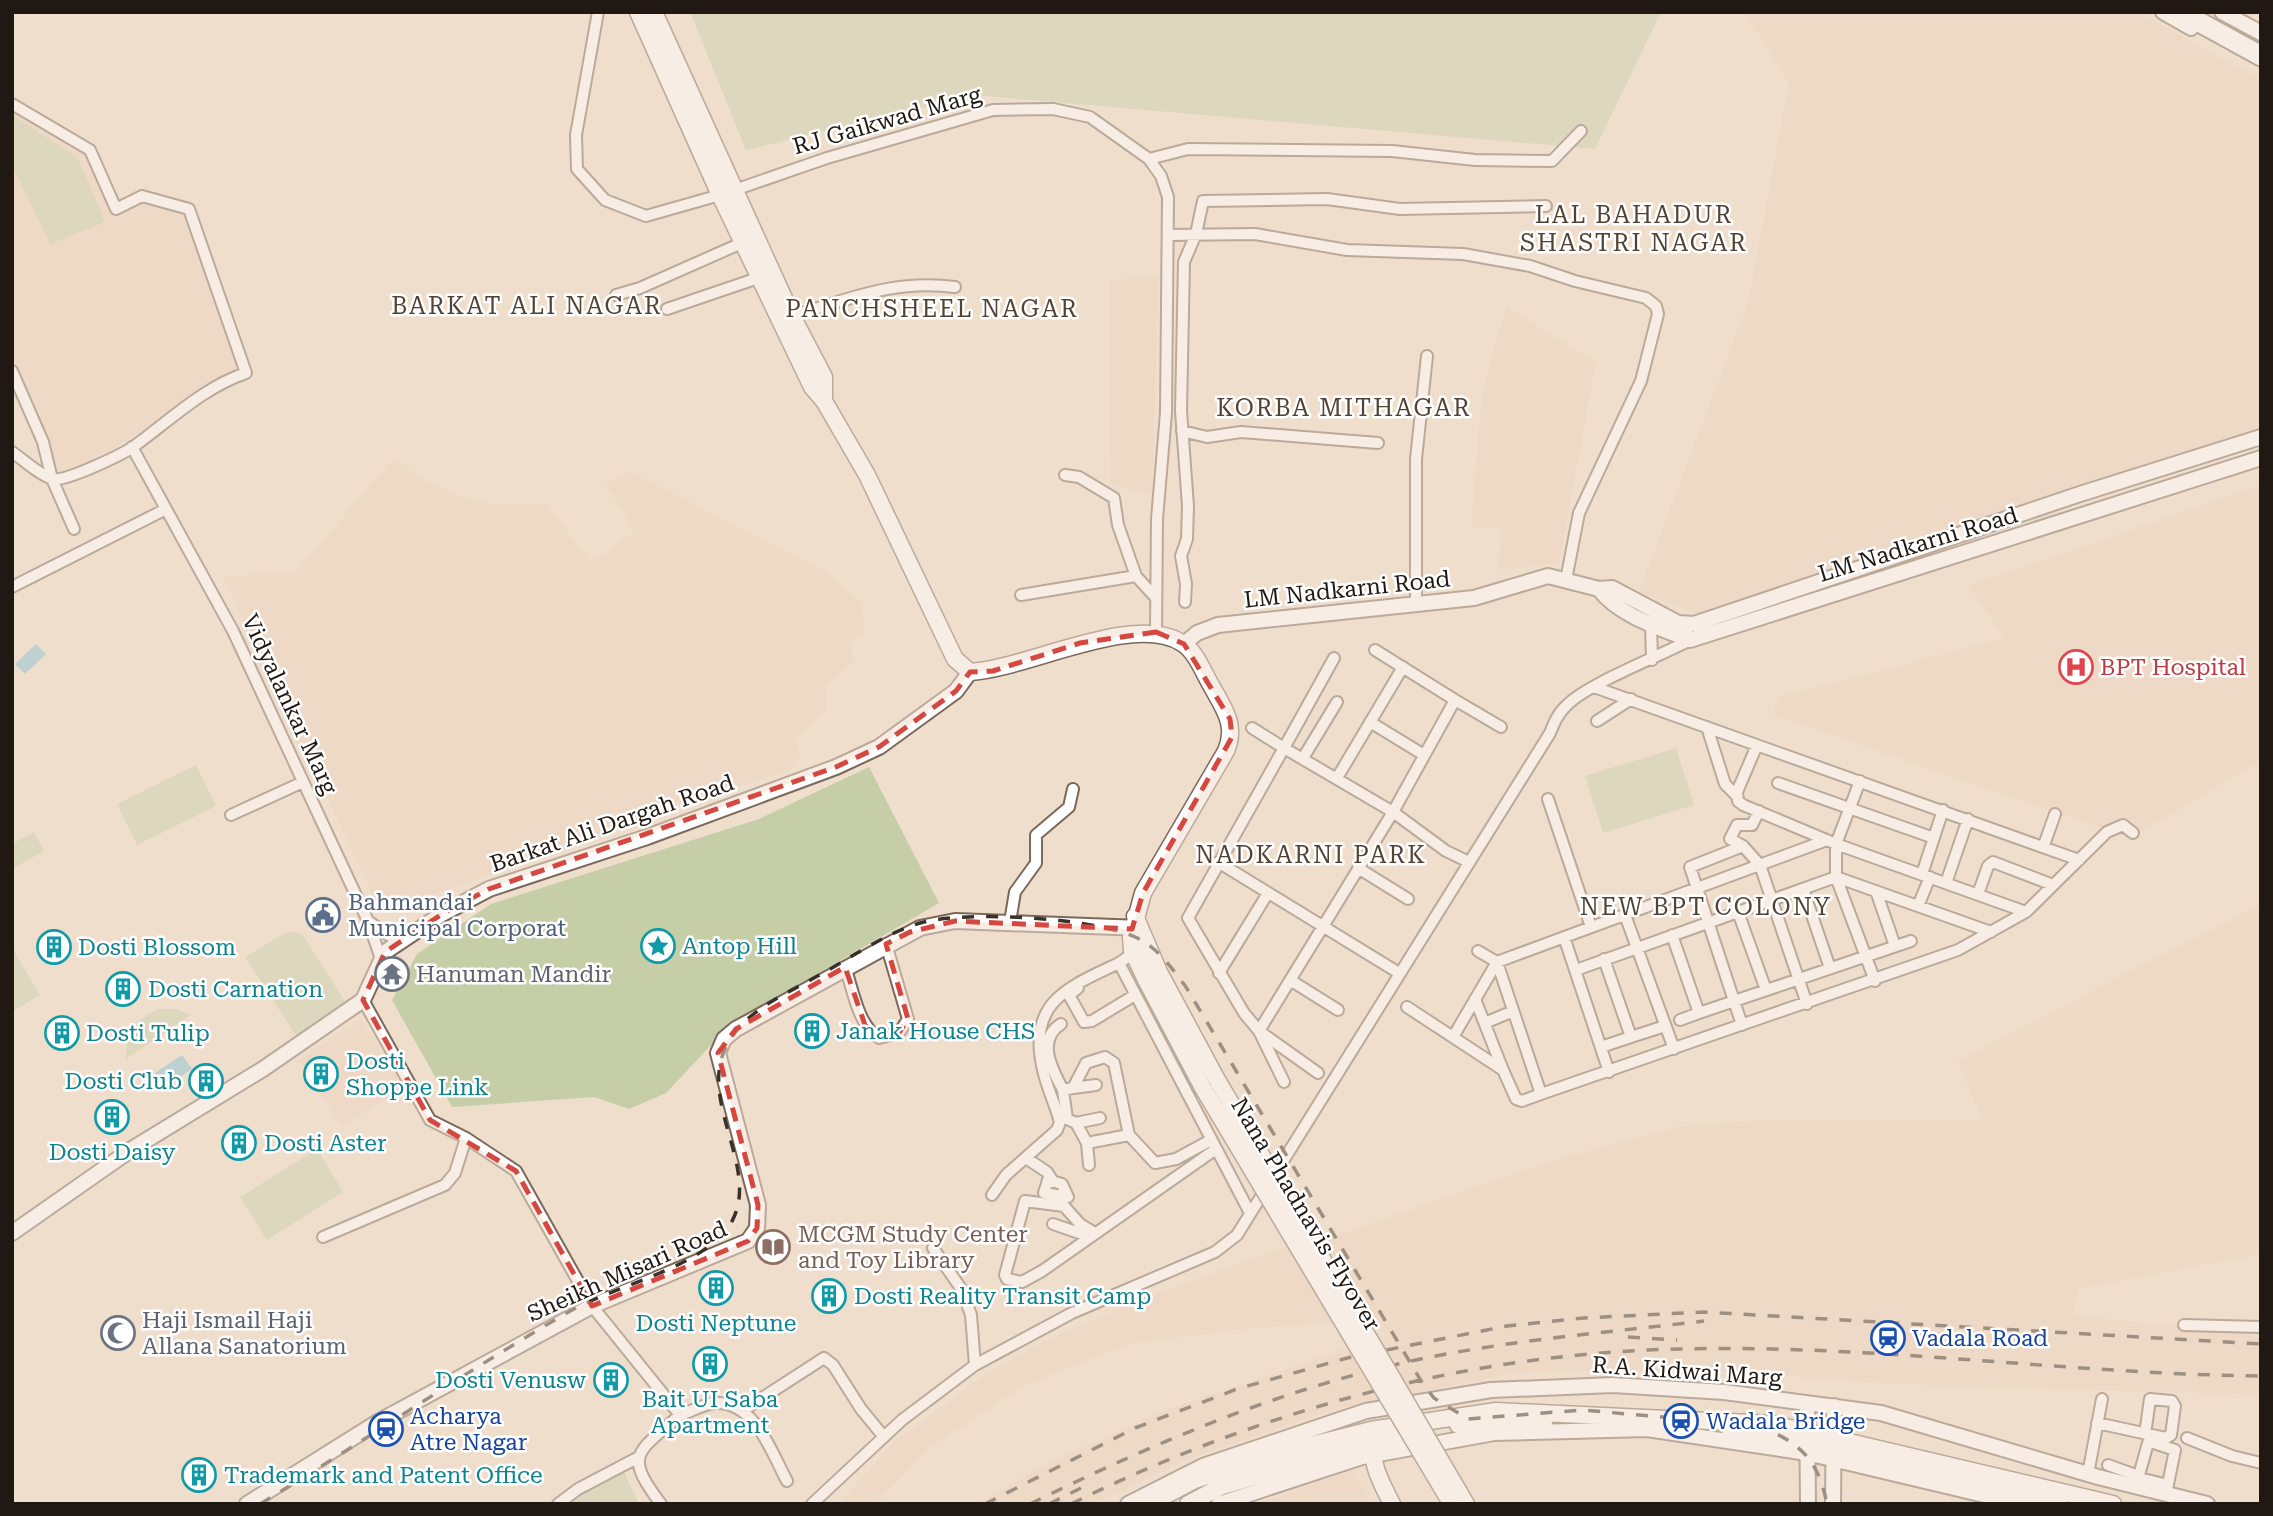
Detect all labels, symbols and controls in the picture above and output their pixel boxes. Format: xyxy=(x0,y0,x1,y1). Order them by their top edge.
street label: RJ Gaikwad Marg xyxy=(790,81,985,160)
district label: LAL BAHADUR SHASTRI NAGAR xyxy=(1520,201,1748,257)
district label: BARKAT ALI NAGAR xyxy=(391,292,663,320)
district label: PANCHSHEEL NAGAR xyxy=(785,295,1079,323)
district label: KORBA MITHAGAR xyxy=(1216,394,1472,422)
street label: LM Nadkarni Road xyxy=(1815,501,2021,588)
street label: LM Nadkarni Road xyxy=(1243,565,1452,614)
street label: Vidyalankar Marg xyxy=(236,610,343,799)
hospital icon: BPT Hospital xyxy=(2057,648,2095,686)
place label: BPT Hospital xyxy=(2100,654,2246,681)
street label: Barkat Ali Dargah Road xyxy=(487,769,738,878)
district label: NADKARNI PARK xyxy=(1195,841,1427,869)
place label: Bahmandai Municipal Corporat xyxy=(348,889,567,942)
district label: NEW BPT COLONY xyxy=(1580,893,1832,921)
public building icon: Bahmandai Municipal Corporat xyxy=(304,896,342,934)
place icon: Antop Hill xyxy=(639,927,677,965)
building icon: Dosti Blossom xyxy=(35,928,73,966)
place label: Antop Hill xyxy=(682,933,797,960)
place label: Dosti Blossom xyxy=(78,934,236,961)
temple icon: Hanuman Mandir xyxy=(373,955,411,993)
place label: Hanuman Mandir xyxy=(416,961,611,988)
building icon: Dosti Carnation xyxy=(104,970,142,1008)
place label: Dosti Carnation xyxy=(148,976,323,1003)
building icon: Janak House CHS xyxy=(793,1012,831,1050)
building icon: Dosti Tulip xyxy=(43,1014,81,1052)
place label: Janak House CHS xyxy=(836,1018,1035,1045)
place label: Dosti Tulip xyxy=(86,1020,210,1047)
place label: Dosti Shoppe Link xyxy=(346,1048,489,1101)
building icon: Dosti Shoppe Link xyxy=(302,1055,340,1093)
building icon: Dosti Club xyxy=(187,1062,225,1100)
place label: Dosti Club xyxy=(65,1068,182,1095)
street label: Nana Phadnavis Flyover xyxy=(1225,1093,1386,1336)
building icon: Dosti Daisy xyxy=(93,1098,131,1136)
building icon: Dosti Aster xyxy=(220,1124,258,1162)
place label: Dosti Aster xyxy=(264,1130,386,1157)
place label: Dosti Daisy xyxy=(49,1139,176,1166)
street label: Sheikh Misari Road xyxy=(523,1215,731,1328)
place label: MCGM Study Center and Toy Library xyxy=(798,1221,1028,1274)
library icon: MCGM Study Center and Toy Library xyxy=(754,1228,792,1266)
building icon: Dosti Neptune xyxy=(697,1269,735,1307)
building icon: Dosti Reality Transit Camp xyxy=(810,1277,848,1315)
place label: Dosti Reality Transit Camp xyxy=(854,1283,1151,1310)
place label: Haji Ismail Haji Allana Sanatorium xyxy=(142,1307,347,1360)
place label: Dosti Neptune xyxy=(636,1310,796,1337)
mosque icon: Haji Ismail Haji Allana Sanatorium xyxy=(99,1314,137,1352)
station icon: Vadala Road xyxy=(1869,1319,1907,1357)
place label: Vadala Road xyxy=(1912,1325,2048,1352)
building icon: Bait UI Saba Apartment xyxy=(691,1345,729,1383)
street label: R.A. Kidwai Marg xyxy=(1591,1351,1783,1392)
building icon: Dosti Venusw xyxy=(592,1361,630,1399)
place label: Dosti Venusw xyxy=(435,1367,586,1394)
place label: Bait UI Saba Apartment xyxy=(642,1386,779,1439)
station icon: Wadala Bridge xyxy=(1662,1402,1700,1440)
place label: Acharya Atre Nagar xyxy=(410,1403,527,1456)
place label: Wadala Bridge xyxy=(1706,1408,1865,1435)
station icon: Acharya Atre Nagar xyxy=(367,1410,405,1448)
building icon: Trademark and Patent Office xyxy=(180,1456,218,1494)
place label: Trademark and Patent Office xyxy=(224,1462,543,1489)

